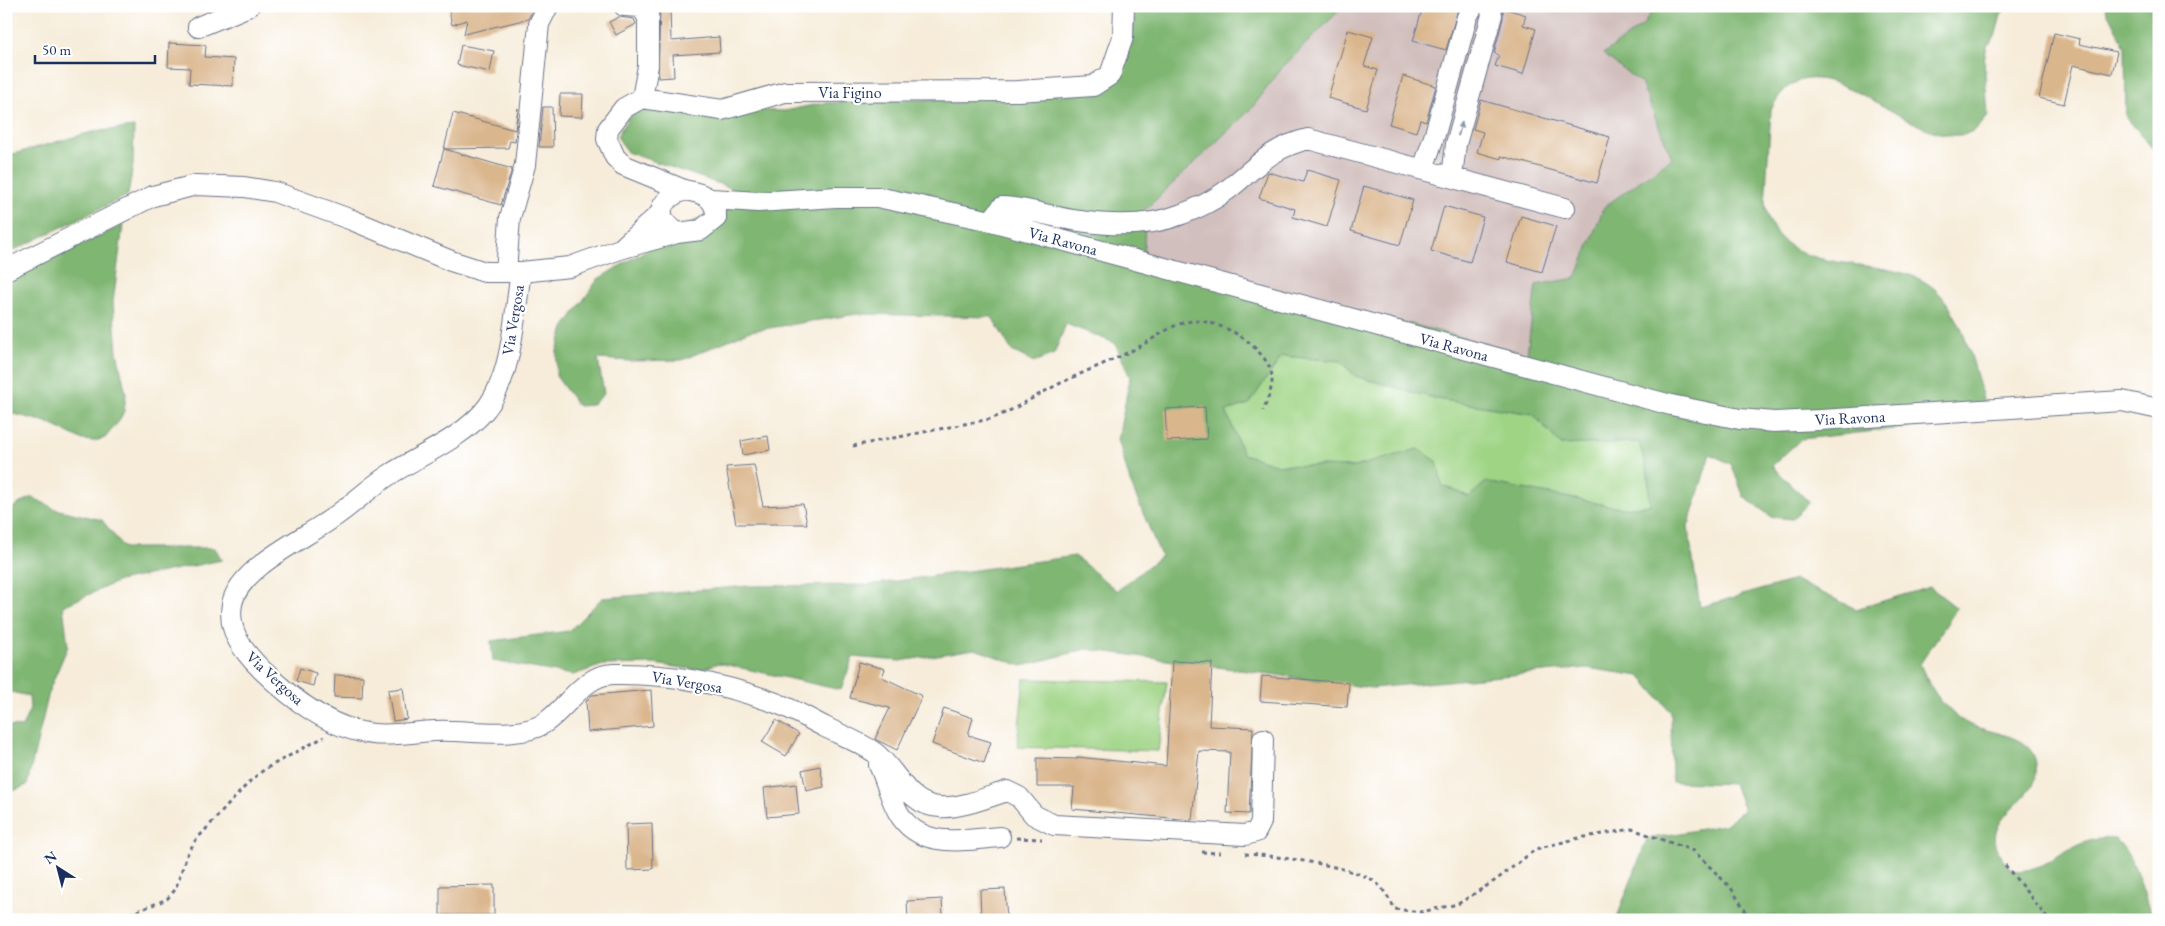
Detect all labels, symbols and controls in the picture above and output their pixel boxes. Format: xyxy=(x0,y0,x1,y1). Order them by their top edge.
scale bar xyxy=(35,32,155,64)
text: 50 m xyxy=(42,40,71,59)
street label: Via Figino xyxy=(818,82,882,103)
one-way arrow xyxy=(1456,121,1464,136)
street label: Via Ravona xyxy=(1026,222,1100,260)
street label: Via Vergosa xyxy=(497,283,529,357)
street label: Via Ravona xyxy=(1417,328,1491,366)
street label: Via Ravona xyxy=(1814,406,1886,430)
street label: Via Vergosa xyxy=(242,646,309,710)
street label: Via Vergosa xyxy=(650,666,724,698)
north arrow xyxy=(32,844,82,894)
text: N xyxy=(40,846,61,868)

